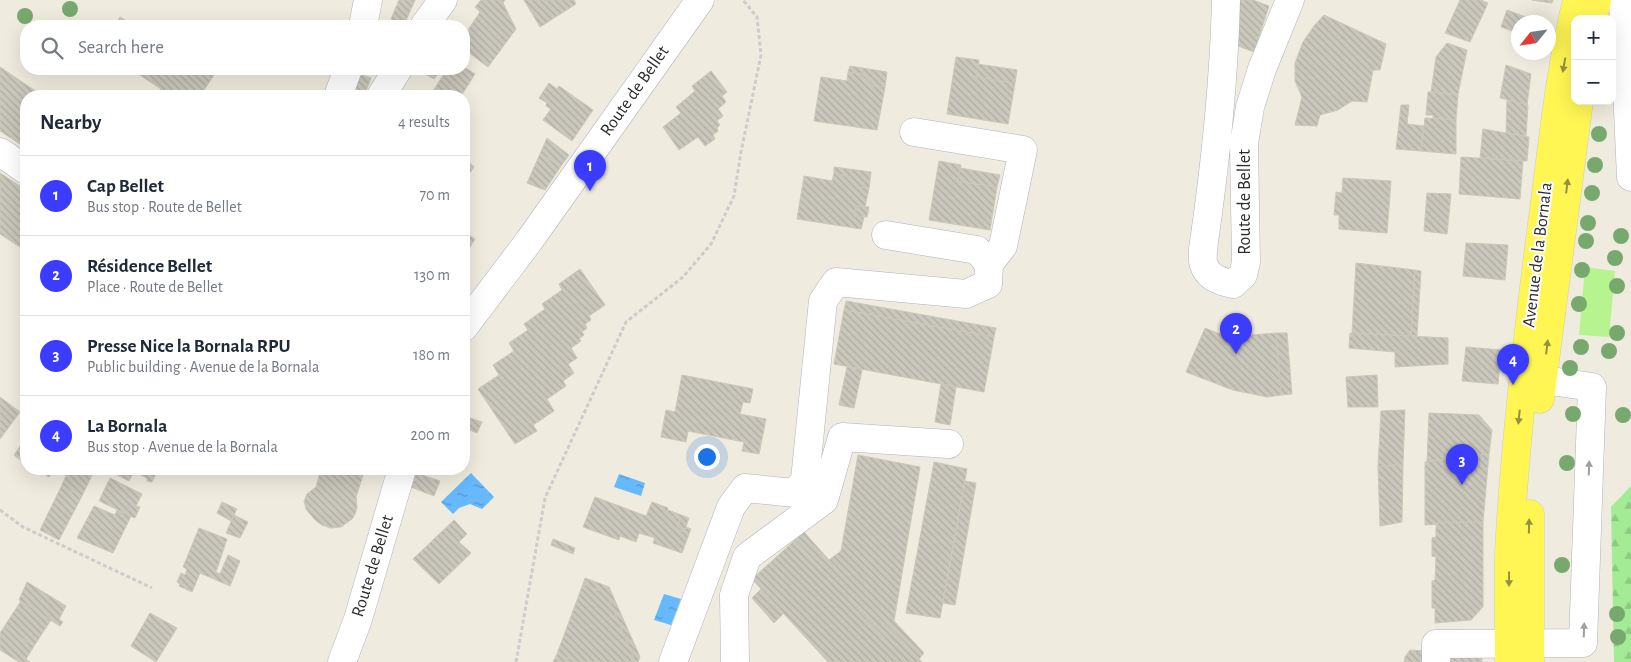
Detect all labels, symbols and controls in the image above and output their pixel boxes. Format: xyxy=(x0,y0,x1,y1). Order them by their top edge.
north arrow xyxy=(1511,15,1556,60)
map controls xyxy=(1571,15,1616,105)
button: + xyxy=(1571,15,1616,60)
search box xyxy=(20,20,470,75)
icon: search xyxy=(38,34,66,62)
text: Search here xyxy=(78,38,164,57)
street label: Route de Bellet xyxy=(597,42,673,139)
one-way arrow xyxy=(1560,57,1568,73)
button: − xyxy=(1571,60,1616,105)
text: Nearby xyxy=(40,112,101,133)
text: 4 results xyxy=(398,114,450,130)
street label: Route de Bellet xyxy=(1236,149,1254,255)
pin: 1 xyxy=(574,150,606,191)
text: Cap Bellet xyxy=(87,177,164,196)
one-way arrow xyxy=(1564,177,1572,193)
street label: Avenue de la Bornala xyxy=(1520,181,1556,329)
text: 1 xyxy=(53,187,59,203)
text: 70 m xyxy=(419,187,450,203)
text: Bus stop · Route de Bellet xyxy=(87,199,242,215)
text: Résidence Bellet xyxy=(87,257,212,276)
text: 2 xyxy=(52,267,60,283)
text: 130 m xyxy=(414,267,450,283)
text: Place · Route de Bellet xyxy=(87,279,223,295)
pin: 2 xyxy=(1220,313,1252,354)
text: Presse Nice la Bornala RPU xyxy=(87,337,291,356)
one-way arrow xyxy=(1543,338,1551,354)
pin: 4 xyxy=(1497,344,1529,385)
text: 3 xyxy=(53,347,59,363)
text: 180 m xyxy=(413,347,450,363)
text: Public building · Avenue de la Bornala xyxy=(87,359,319,375)
one-way arrow xyxy=(1515,409,1523,425)
text: La Bornala xyxy=(87,417,167,436)
text: 4 xyxy=(52,427,60,443)
text: 200 m xyxy=(410,427,450,443)
text: Bus stop · Avenue de la Bornala xyxy=(87,439,278,455)
your location xyxy=(694,444,720,470)
pin: 3 xyxy=(1446,444,1478,485)
one-way arrow xyxy=(1586,460,1594,476)
street label: Route de Bellet xyxy=(349,513,397,619)
one-way arrow xyxy=(1526,518,1534,534)
one-way arrow xyxy=(1505,571,1513,587)
one-way arrow xyxy=(1580,622,1588,638)

